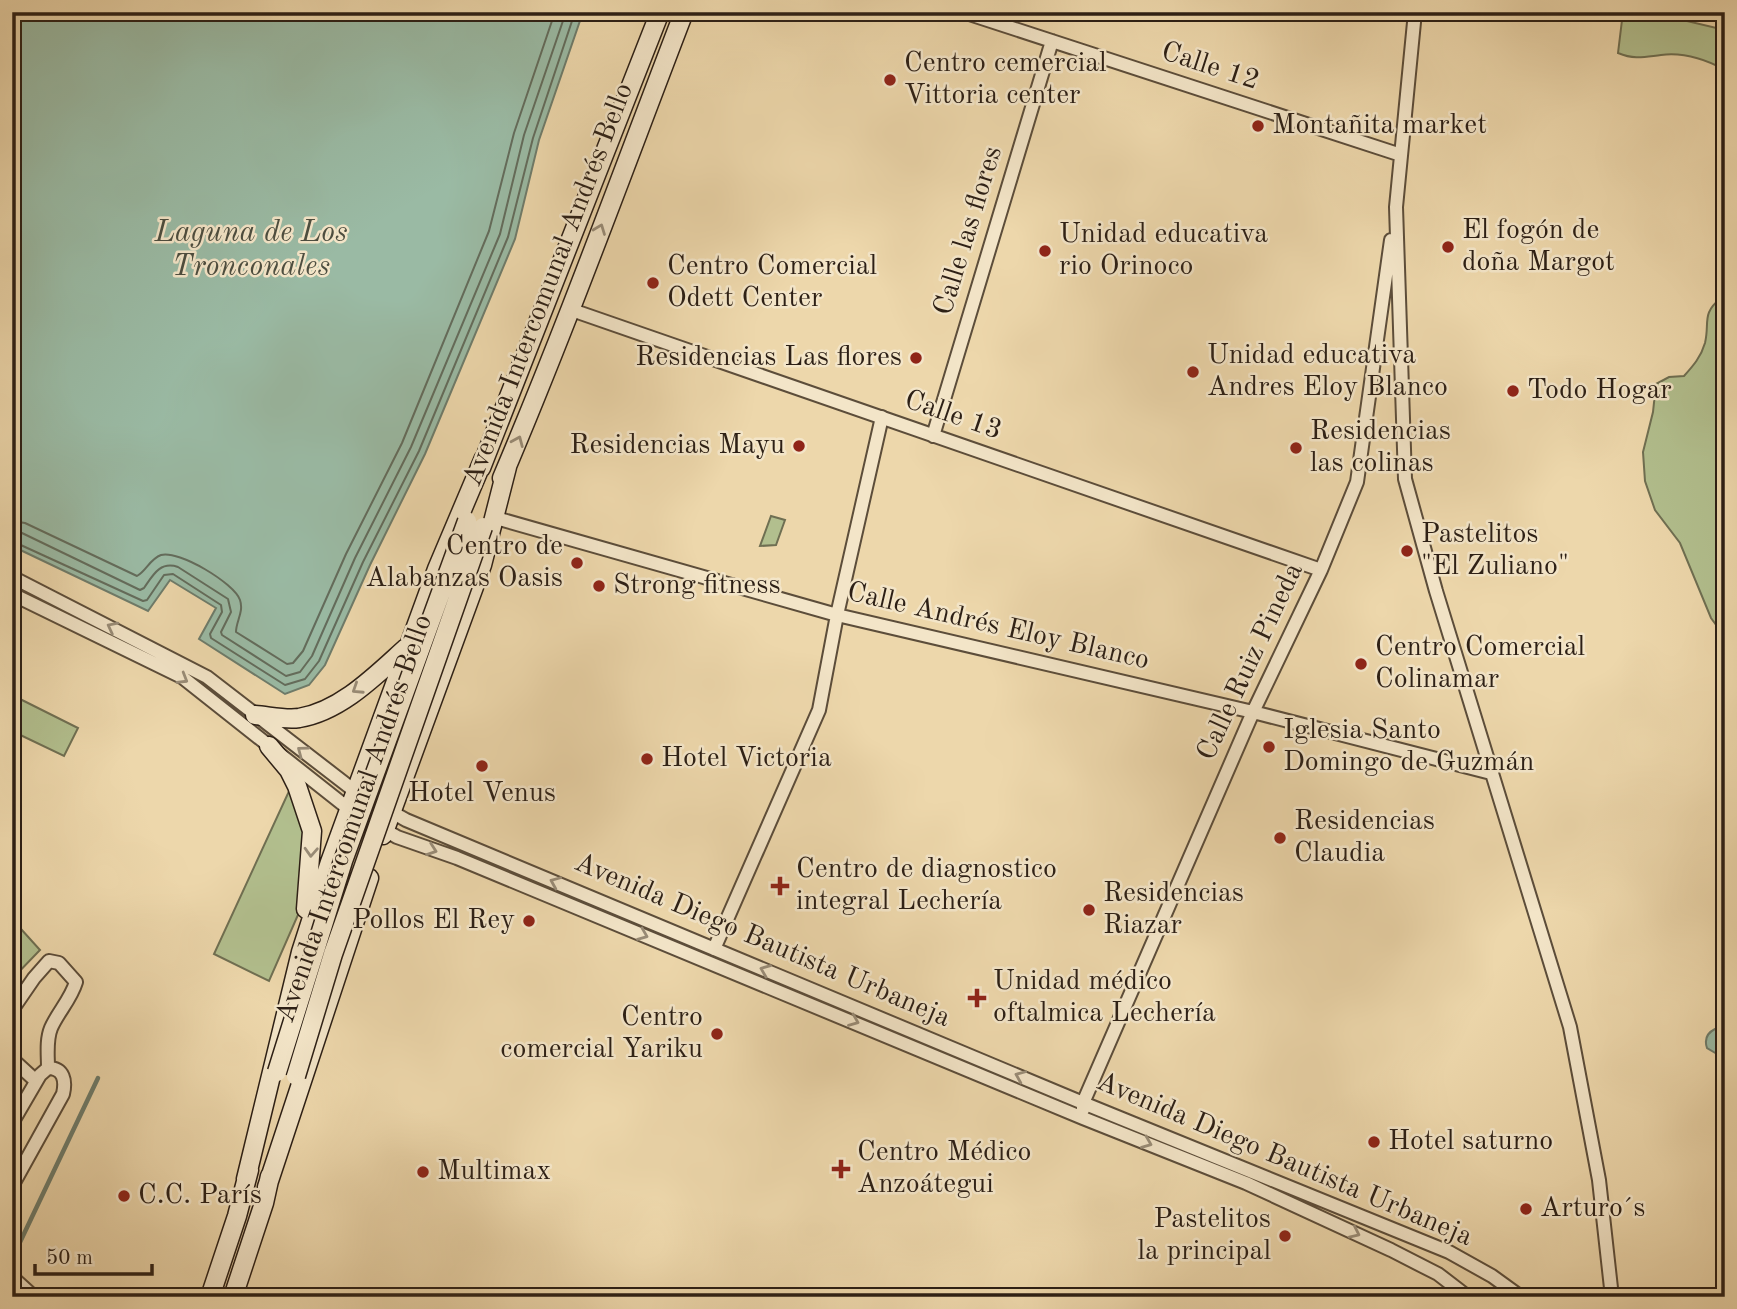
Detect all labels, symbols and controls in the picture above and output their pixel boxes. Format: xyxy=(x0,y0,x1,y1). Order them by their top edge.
street label: Calle 12 xyxy=(1158,38,1262,96)
place label: Centro cemercial Vittoria center xyxy=(904,50,1107,110)
marker: Centro cemercial Vittoria center xyxy=(882,72,898,88)
street label: Avenida Intercomunal Andrés Bello xyxy=(459,79,639,491)
place label: Montañita market xyxy=(1272,112,1487,140)
marker: Montañita market xyxy=(1250,118,1266,134)
street label: Calle las flores xyxy=(930,143,1008,319)
place label: El fogón de doña Margot xyxy=(1462,217,1615,277)
water label: Laguna de Los Tronconales xyxy=(153,218,348,282)
place label: Unidad educativa rio Orinoco xyxy=(1059,221,1268,281)
one-way arrow xyxy=(592,224,606,236)
marker: El fogón de doña Margot xyxy=(1440,239,1456,255)
marker: Unidad educativa rio Orinoco xyxy=(1037,243,1053,259)
place label: Centro Comercial Odett Center xyxy=(667,253,877,313)
marker: Centro Comercial Odett Center xyxy=(645,275,661,291)
place label: Unidad educativa Andres Eloy Blanco xyxy=(1207,342,1448,402)
place label: Residencias Las flores xyxy=(635,344,902,372)
marker: Residencias Las flores xyxy=(908,350,924,366)
marker: Unidad educativa Andres Eloy Blanco xyxy=(1185,364,1201,380)
place label: Todo Hogar xyxy=(1527,377,1672,405)
marker: Todo Hogar xyxy=(1505,383,1521,399)
street label: Calle 13 xyxy=(901,386,1005,446)
place label: Residencias las colinas xyxy=(1310,418,1451,478)
place label: Residencias Mayu xyxy=(570,432,785,460)
one-way arrow xyxy=(510,436,524,449)
marker: Residencias Mayu xyxy=(791,438,807,454)
marker: Residencias las colinas xyxy=(1288,440,1304,456)
place label: Pastelitos "El Zuliano" xyxy=(1421,521,1569,581)
place label: Centro de Alabanzas Oasis xyxy=(365,533,563,593)
marker: Pastelitos "El Zuliano" xyxy=(1399,543,1415,559)
marker: Centro de Alabanzas Oasis xyxy=(569,555,585,571)
street label: Calle Ruiz Pineda xyxy=(1193,559,1309,765)
place label: Strong fitness xyxy=(613,572,781,600)
marker: Strong fitness xyxy=(591,578,607,594)
street label: Calle Andrés Eloy Blanco xyxy=(844,579,1152,675)
street label: Avenida Intercomunal Andrés Bello xyxy=(272,611,438,1027)
one-way arrow xyxy=(107,621,119,635)
place label: Centro Comercial Colinamar xyxy=(1375,634,1585,694)
marker: Centro Comercial Colinamar xyxy=(1353,656,1369,672)
one-way arrow xyxy=(176,670,189,683)
one-way arrow xyxy=(351,681,364,694)
place label: Iglesia Santo Domingo de Guzmán xyxy=(1283,717,1534,777)
marker: Iglesia Santo Domingo de Guzmán xyxy=(1261,739,1277,755)
place label: Hotel Victoria xyxy=(661,745,832,773)
one-way arrow xyxy=(297,746,310,759)
marker: Hotel Victoria xyxy=(639,751,655,767)
marker: Hotel Venus xyxy=(474,758,490,774)
place label: Hotel Venus xyxy=(408,780,556,808)
place label: Residencias Claudia xyxy=(1294,808,1435,868)
marker: Residencias Claudia xyxy=(1272,830,1288,846)
one-way arrow xyxy=(426,842,438,856)
one-way arrow xyxy=(303,847,318,858)
street label: Avenida Diego Bautista Urbaneja xyxy=(570,849,954,1033)
place label: Centro de diagnostico integral Lechería xyxy=(796,856,1057,916)
one-way arrow xyxy=(550,876,562,890)
marker: Centro de diagnostico integral Lechería xyxy=(770,876,790,896)
place label: Residencias Riazar xyxy=(1103,880,1244,940)
marker: Residencias Riazar xyxy=(1081,902,1097,918)
place label: Pollos El Rey xyxy=(352,907,515,935)
marker: Pollos El Rey xyxy=(521,913,537,929)
one-way arrow xyxy=(637,926,649,940)
one-way arrow xyxy=(759,964,772,978)
place label: Unidad médico oftalmica Lechería xyxy=(993,968,1216,1028)
marker: Unidad médico oftalmica Lechería xyxy=(967,988,987,1008)
place label: Centro comercial Yariku xyxy=(500,1004,703,1064)
one-way arrow xyxy=(847,1013,859,1027)
marker: Centro comercial Yariku xyxy=(709,1026,725,1042)
street label: Avenida Diego Bautista Urbaneja xyxy=(1092,1068,1476,1252)
one-way arrow xyxy=(1015,1070,1027,1084)
place label: Hotel saturno xyxy=(1388,1128,1553,1156)
one-way arrow xyxy=(1140,1134,1152,1148)
marker: Hotel saturno xyxy=(1366,1134,1382,1150)
place label: Centro Médico Anzoátegui xyxy=(857,1139,1031,1199)
place label: Multimax xyxy=(437,1158,551,1186)
marker: Centro Médico Anzoátegui xyxy=(831,1159,851,1179)
marker: Multimax xyxy=(415,1164,431,1180)
place label: C.C. París xyxy=(138,1182,262,1210)
marker: C.C. París xyxy=(116,1188,132,1204)
place label: Arturo´s xyxy=(1540,1195,1645,1223)
marker: Arturo´s xyxy=(1518,1201,1534,1217)
place label: Pastelitos la principal xyxy=(1137,1206,1271,1266)
one-way arrow xyxy=(1348,1225,1360,1239)
marker: Pastelitos la principal xyxy=(1277,1228,1293,1244)
scale bar xyxy=(35,1232,152,1276)
text: 50 m xyxy=(46,1248,93,1269)

